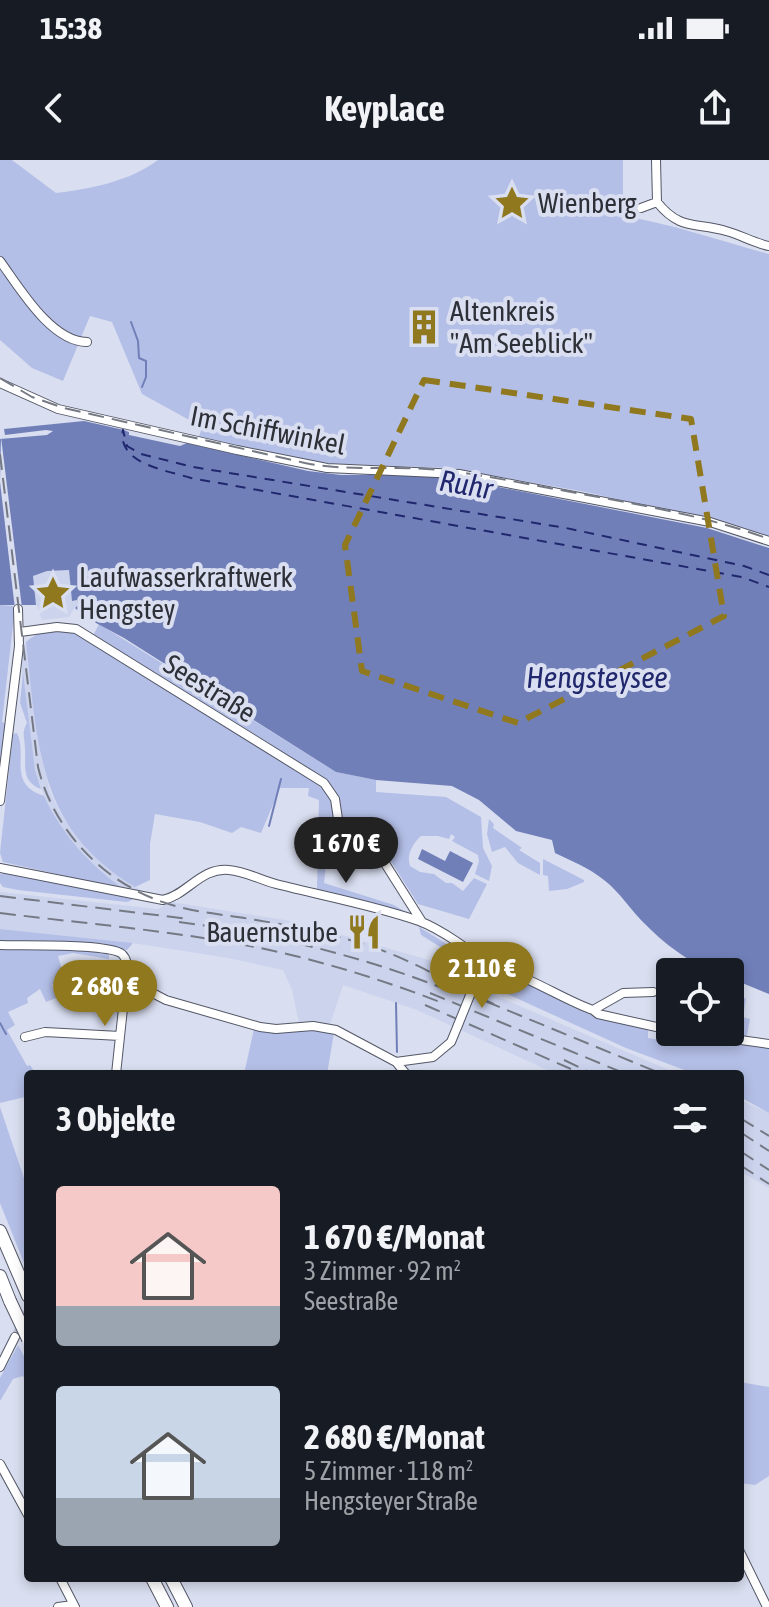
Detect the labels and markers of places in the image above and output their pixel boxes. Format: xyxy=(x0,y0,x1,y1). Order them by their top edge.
place icon: Wienberg xyxy=(493,184,531,222)
place label: Wienberg xyxy=(538,187,636,219)
place label: Altenkreis "Am Seeblick" xyxy=(450,295,593,359)
building icon: Altenkreis "Am Seeblick" xyxy=(405,308,443,346)
place label: Laufwasserkraftwerk Hengstey xyxy=(79,561,293,625)
place icon: Laufwasserkraftwerk Hengstey xyxy=(34,574,72,612)
pin: 1 670 € xyxy=(272,817,420,885)
restaurant icon: Bauernstube xyxy=(345,913,383,951)
place label: Bauernstube xyxy=(206,916,338,948)
pin: 2 110 € xyxy=(408,942,556,1010)
pin: 2 680 € xyxy=(31,960,179,1028)

